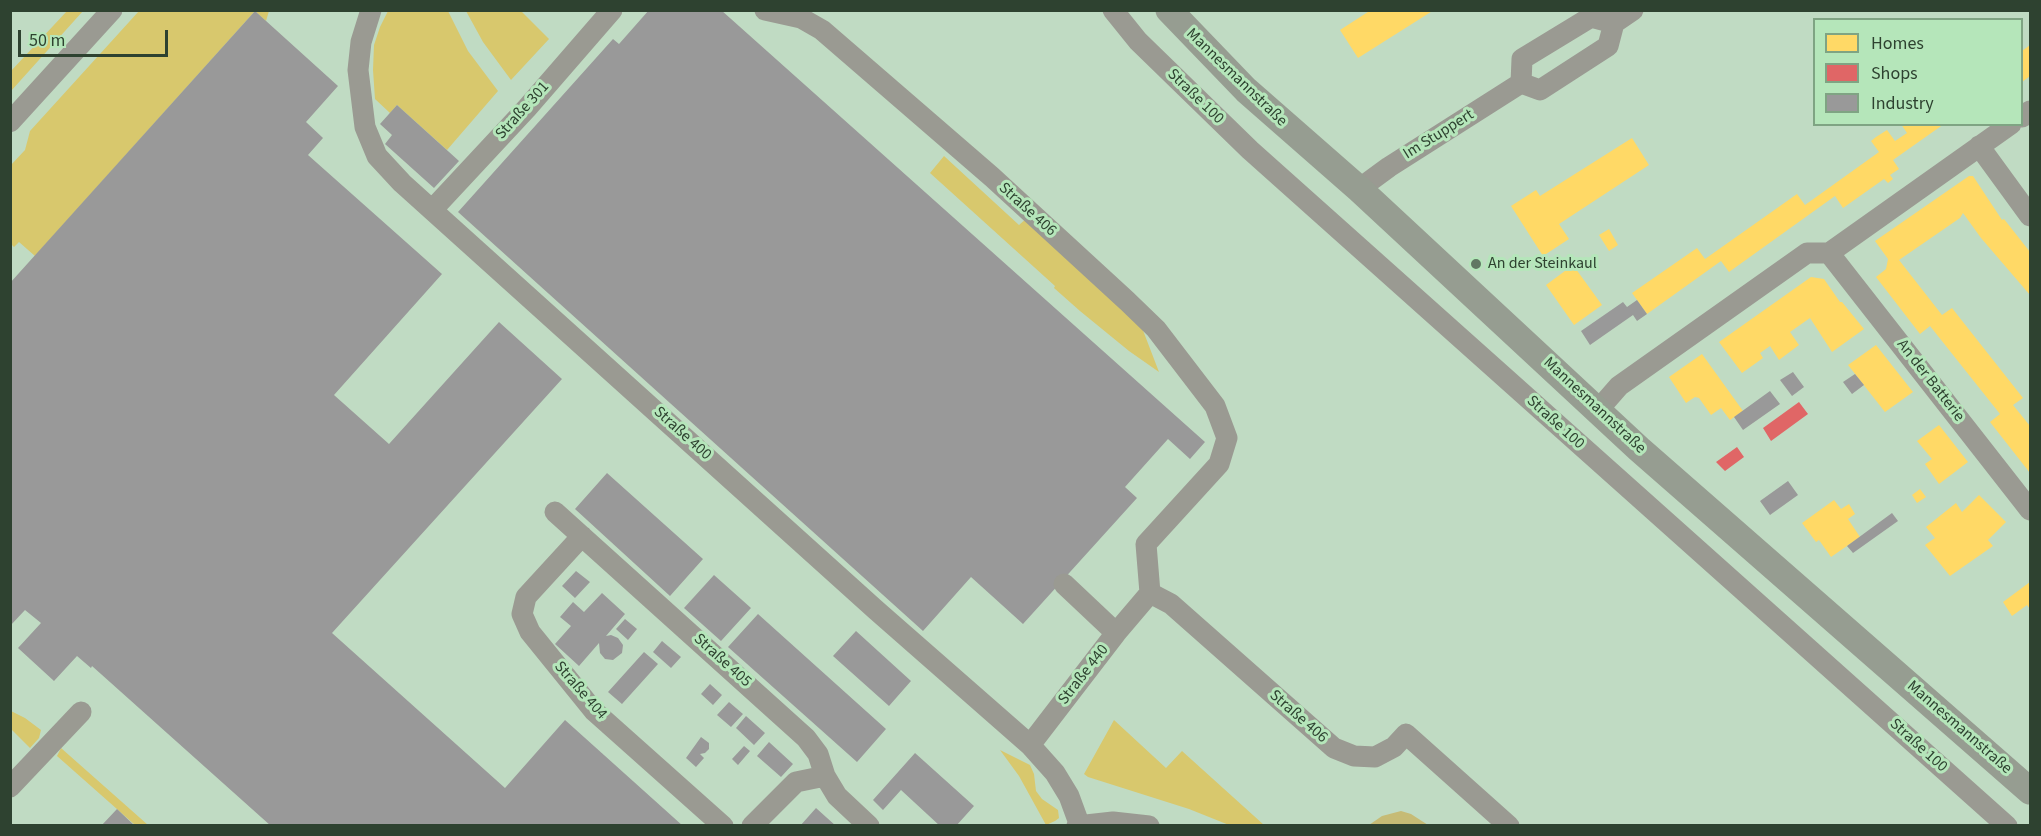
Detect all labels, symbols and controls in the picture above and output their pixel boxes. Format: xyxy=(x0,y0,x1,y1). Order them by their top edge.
scale bar xyxy=(21,18,171,56)
legend xyxy=(1813,18,2023,126)
street label: Mannesmannstraße xyxy=(1182,25,1290,131)
text: 50 m xyxy=(29,28,65,53)
text: Homes xyxy=(1871,31,1924,56)
text: Shops xyxy=(1871,61,1918,86)
street label: Straße 100 xyxy=(1163,65,1227,129)
street label: Straße 301 xyxy=(492,78,554,144)
text: Industry xyxy=(1871,91,1934,116)
street label: Im Stuppert xyxy=(1400,106,1478,164)
street label: Straße 406 xyxy=(994,179,1060,241)
place label: An der Steinkaul xyxy=(1488,254,1597,274)
marker: An der Steinkaul xyxy=(1469,257,1483,271)
street label: An der Batterie xyxy=(1892,336,1968,426)
street label: Mannesmannstraße xyxy=(1539,354,1649,458)
street label: Straße 100 xyxy=(1522,392,1588,454)
street label: Straße 400 xyxy=(649,403,715,465)
street label: Straße 405 xyxy=(689,630,755,692)
street label: Straße 440 xyxy=(1055,641,1113,709)
street label: Straße 404 xyxy=(549,658,611,724)
street label: Mannesmannstraße xyxy=(1903,677,2015,779)
street label: Straße 406 xyxy=(1265,686,1331,748)
street label: Straße 100 xyxy=(1885,715,1951,777)

